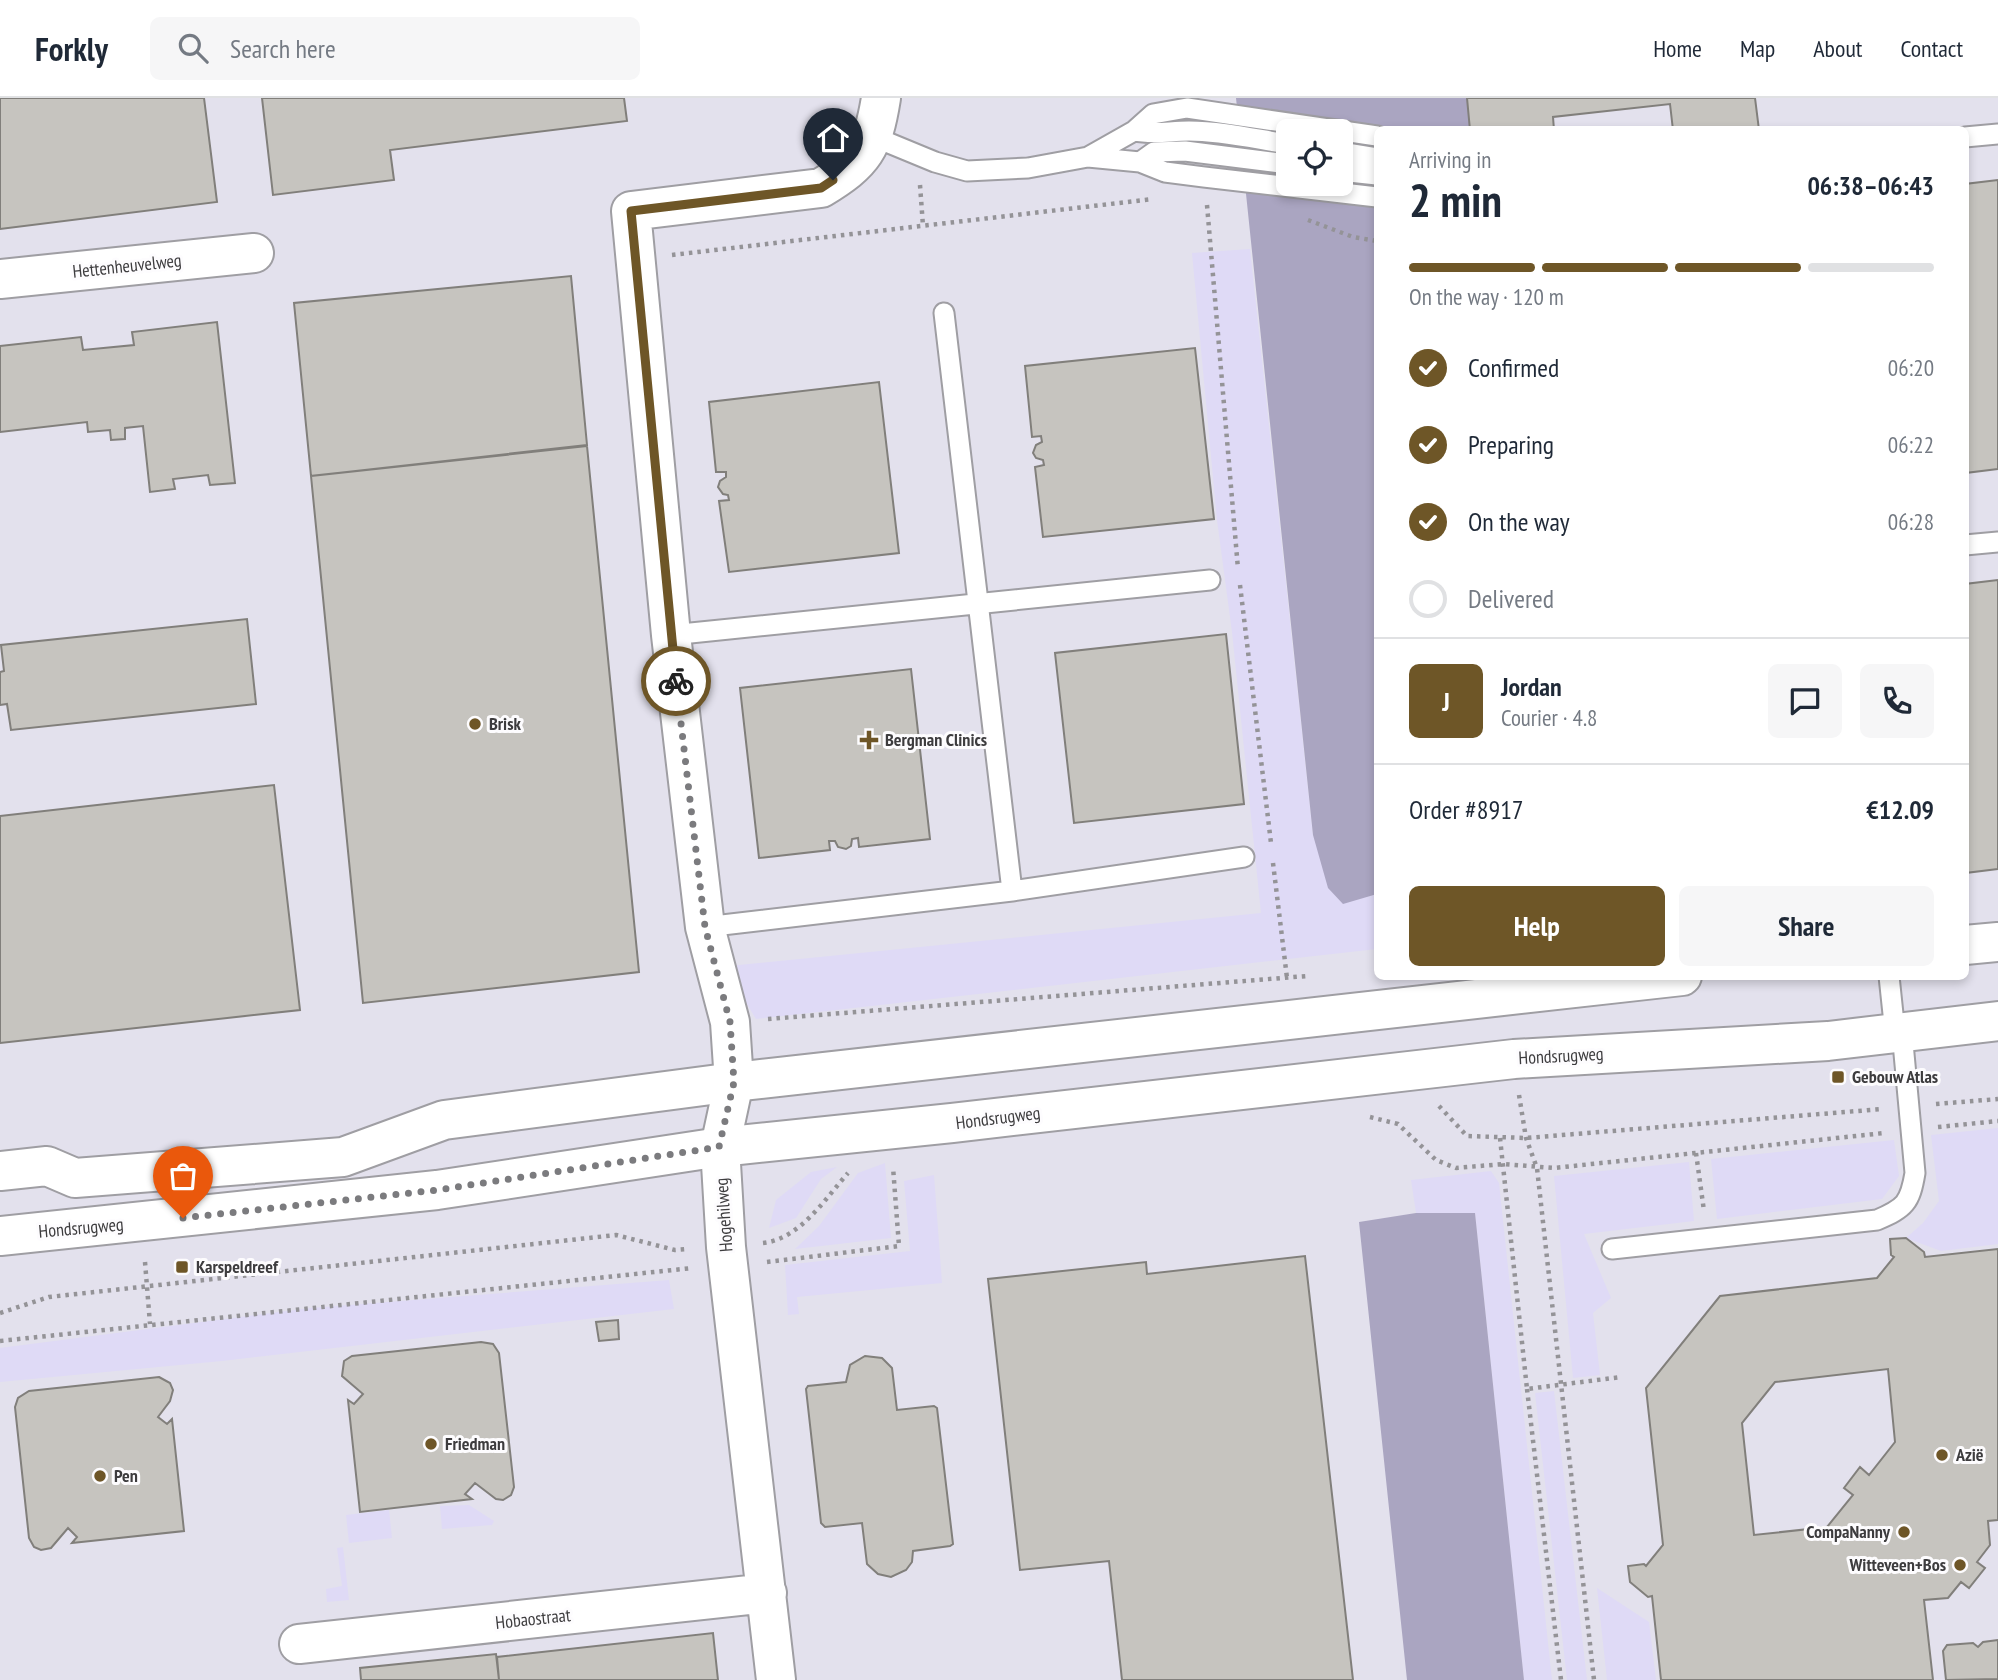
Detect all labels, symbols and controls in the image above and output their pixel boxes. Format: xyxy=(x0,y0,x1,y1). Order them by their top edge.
search box xyxy=(150,17,640,80)
text: Forkly xyxy=(35,27,108,70)
icon: search xyxy=(174,29,212,67)
text: Search here xyxy=(230,32,336,65)
text: Home xyxy=(1653,33,1702,64)
text: Map xyxy=(1740,33,1775,64)
text: About xyxy=(1813,33,1862,64)
text: Contact xyxy=(1900,33,1963,64)
pin xyxy=(803,108,863,180)
icon: home xyxy=(814,119,852,157)
map controls xyxy=(1276,119,1353,196)
button: locate xyxy=(1276,119,1353,196)
text: Arriving in xyxy=(1409,145,1491,174)
text: 06:38–06:43 xyxy=(1807,169,1934,202)
text: 2 min xyxy=(1409,170,1502,230)
street label: Hettenheuvelweg xyxy=(71,248,183,283)
text: On the way · 120 m xyxy=(1409,282,1564,311)
icon: check xyxy=(1409,349,1447,387)
text: Confirmed xyxy=(1468,351,1559,384)
text: 06:20 xyxy=(1888,353,1934,382)
icon: check xyxy=(1409,426,1447,464)
text: Preparing xyxy=(1468,428,1554,461)
text: 06:22 xyxy=(1888,430,1934,459)
icon: check xyxy=(1409,503,1447,541)
text: On the way xyxy=(1468,505,1570,538)
text: 06:28 xyxy=(1888,507,1934,536)
text: Delivered xyxy=(1468,582,1554,615)
courier xyxy=(641,646,711,716)
icon: bike xyxy=(657,662,695,700)
button: chat xyxy=(1768,664,1842,738)
button: phone xyxy=(1860,664,1934,738)
text: Jordan xyxy=(1501,670,1562,703)
text: J xyxy=(1442,685,1450,718)
text: Courier · 4.8 xyxy=(1501,703,1597,732)
place label: Brisk xyxy=(489,712,521,735)
marker: Brisk xyxy=(467,716,483,732)
place label: Bergman Clinics xyxy=(885,728,987,751)
marker: Bergman Clinics xyxy=(859,730,879,750)
text: Order #8917 xyxy=(1409,793,1524,826)
text: €12.09 xyxy=(1866,793,1934,826)
button: Help xyxy=(1409,886,1665,966)
button: Share xyxy=(1679,886,1934,966)
street label: Hondsrugweg xyxy=(1518,1042,1604,1069)
place label: Gebouw Atlas xyxy=(1852,1065,1938,1088)
marker: Gebouw Atlas xyxy=(1830,1069,1846,1085)
street label: Hondsrugweg xyxy=(954,1101,1042,1134)
pin xyxy=(153,1146,213,1218)
icon: bag xyxy=(164,1157,202,1195)
street label: Hogehilweg xyxy=(709,1177,738,1253)
street label: Hondsrugweg xyxy=(37,1212,124,1243)
place label: Karspeldreef xyxy=(196,1255,279,1278)
marker: Karspeldreef xyxy=(174,1259,190,1275)
place label: Friedman xyxy=(445,1432,505,1455)
marker: Friedman xyxy=(423,1436,439,1452)
place label: Azië xyxy=(1955,1443,1984,1466)
marker: Azië xyxy=(1934,1447,1950,1463)
place label: Pen xyxy=(114,1464,138,1487)
marker: Pen xyxy=(92,1468,108,1484)
place label: CompaNanny xyxy=(1806,1520,1891,1543)
marker: CompaNanny xyxy=(1896,1524,1912,1540)
place label: Witteveen+Bos xyxy=(1848,1553,1946,1576)
marker: Witteveen+Bos xyxy=(1952,1557,1968,1573)
street label: Hobaostraat xyxy=(494,1603,572,1634)

